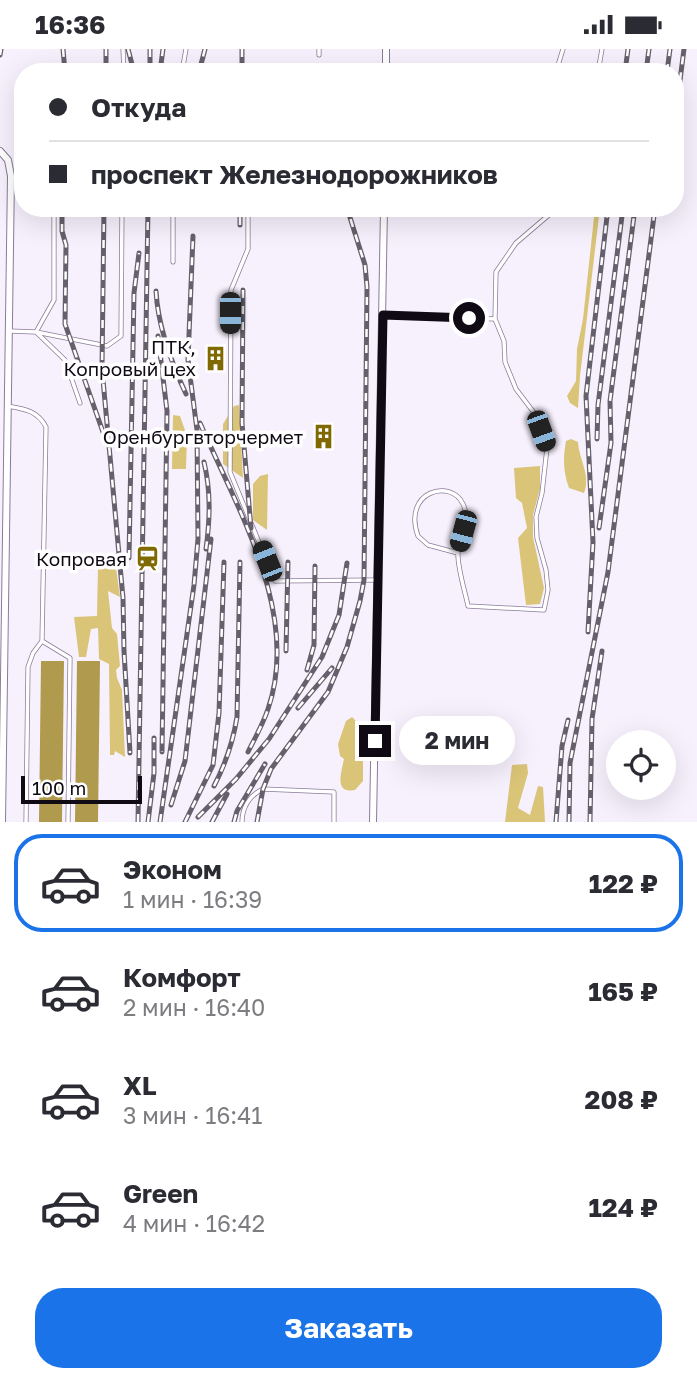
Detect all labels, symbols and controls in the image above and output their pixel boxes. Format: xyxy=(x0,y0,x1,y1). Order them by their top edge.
text: 16:36 xyxy=(35,9,106,40)
text: Откуда xyxy=(91,92,186,123)
text: проспект Железнодорожников xyxy=(91,159,498,190)
car xyxy=(220,292,241,334)
route start xyxy=(453,302,485,334)
place label: ПТК, Копровый цех xyxy=(63,335,196,380)
building icon: ПТК, Копровый цех xyxy=(202,344,230,372)
car xyxy=(524,408,559,454)
building icon: Оренбургвторчермет xyxy=(309,423,337,451)
place label: Оренбургвторчермет xyxy=(103,425,303,448)
car xyxy=(448,508,479,554)
car xyxy=(250,538,285,584)
station icon: Копровая xyxy=(133,545,161,573)
place label: Копровая xyxy=(36,547,127,570)
callout: 2 мин xyxy=(400,717,515,765)
route end xyxy=(359,725,391,757)
text: 2 мин xyxy=(425,726,489,754)
map controls xyxy=(606,730,676,800)
button: locate xyxy=(606,730,676,800)
scale bar xyxy=(21,773,142,805)
text: 100 m xyxy=(32,776,86,799)
icon: car xyxy=(39,852,102,915)
text: Эконом xyxy=(123,854,222,885)
text: 122 ₽ xyxy=(589,868,658,899)
text: 1 мин · 16:39 xyxy=(123,885,262,913)
icon: car xyxy=(39,960,102,1023)
text: Комфорт xyxy=(123,962,241,993)
text: 165 ₽ xyxy=(588,976,658,1007)
text: 2 мин · 16:40 xyxy=(123,993,265,1021)
icon: car xyxy=(39,1068,102,1131)
text: XL xyxy=(123,1070,157,1101)
text: 208 ₽ xyxy=(585,1084,658,1115)
text: 3 мин · 16:41 xyxy=(123,1101,262,1129)
icon: car xyxy=(39,1176,102,1239)
text: Green xyxy=(123,1178,198,1209)
text: 124 ₽ xyxy=(588,1192,658,1223)
text: 4 мин · 16:42 xyxy=(123,1209,265,1237)
button: Заказать xyxy=(35,1288,662,1368)

